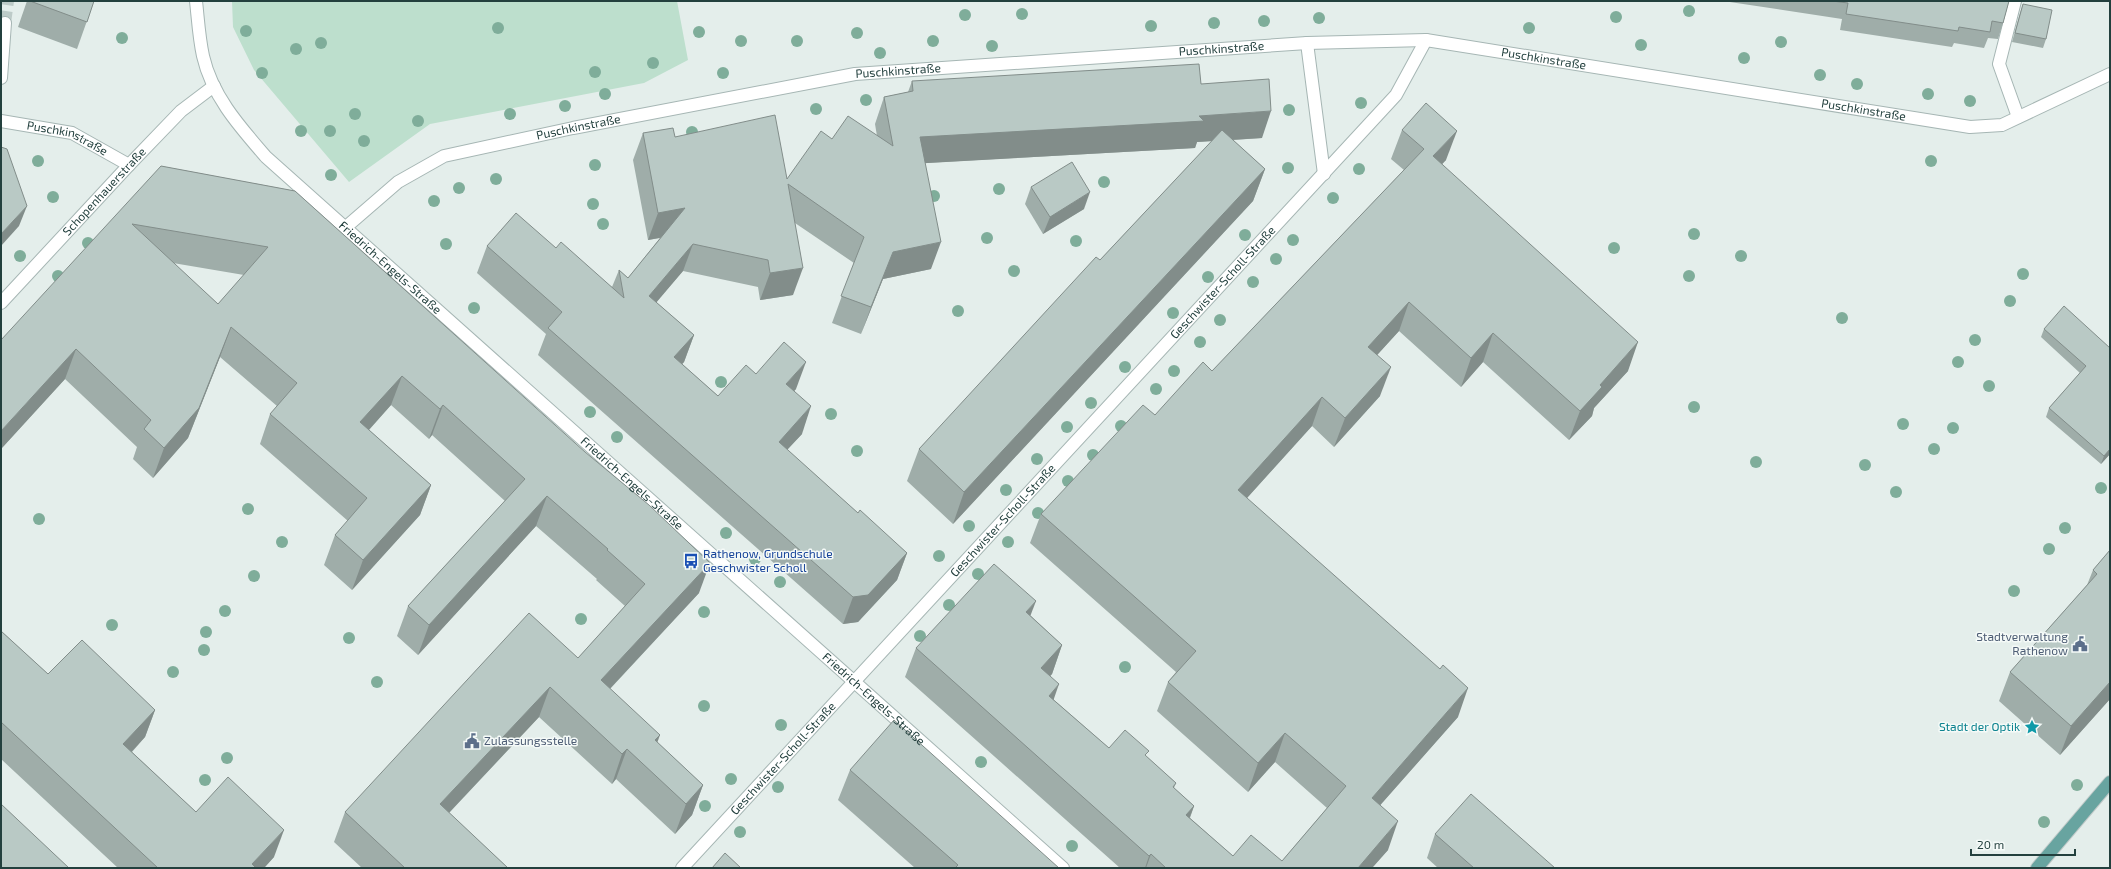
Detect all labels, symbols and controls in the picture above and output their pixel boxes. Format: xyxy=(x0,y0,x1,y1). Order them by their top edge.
street label: Puschkinstraße xyxy=(1178,38,1265,58)
street label: Puschkinstraße xyxy=(1500,44,1587,72)
street label: Puschkinstraße xyxy=(855,60,941,80)
street label: Puschkinstraße xyxy=(1820,95,1907,123)
street label: Puschkinstraße xyxy=(535,111,621,142)
street label: Puschkinstraße xyxy=(26,117,111,158)
street label: Schopenhauerstraße xyxy=(59,144,148,238)
street label: Friedrich-Engels-Straße xyxy=(337,218,445,316)
street label: Geschwister-Scholl-Straße xyxy=(1167,223,1278,341)
street label: Friedrich-Engels-Straße xyxy=(578,433,687,532)
street label: Geschwister-Scholl-Straße xyxy=(947,461,1058,579)
place label: Rathenow, Grundschule Geschwister Scholl xyxy=(703,546,833,574)
bus stop icon: Rathenow, Grundschule Geschwister Scholl xyxy=(682,552,700,570)
place label: Stadtverwaltung Rathenow xyxy=(1976,629,2068,657)
public building icon: Stadtverwaltung Rathenow xyxy=(2071,635,2089,653)
street label: Friedrich-Engels-Straße xyxy=(820,649,928,748)
street label: Geschwister-Scholl-Straße xyxy=(727,699,838,817)
place icon: Stadt der Optik xyxy=(2023,718,2041,736)
place label: Stadt der Optik xyxy=(1939,719,2020,733)
public building icon: Zulassungsstelle xyxy=(463,732,481,750)
place label: Zulassungsstelle xyxy=(484,733,577,747)
scale bar xyxy=(1971,831,2075,857)
text: 20 m xyxy=(1977,837,2004,851)

